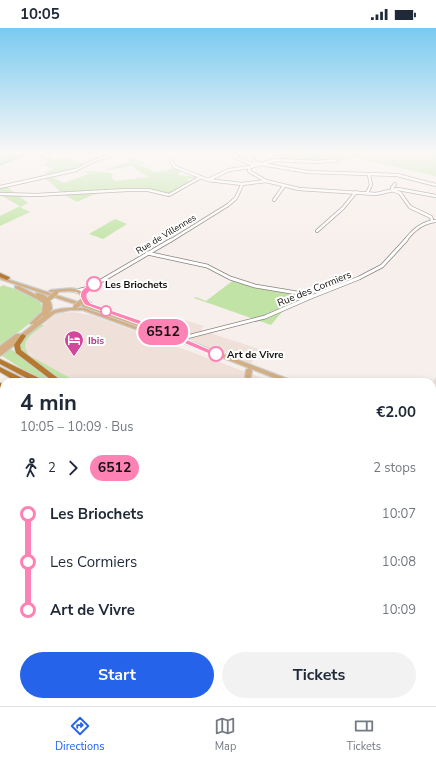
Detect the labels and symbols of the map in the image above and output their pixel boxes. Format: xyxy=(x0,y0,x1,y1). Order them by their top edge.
street label: Rue de Villennes xyxy=(134,211,198,257)
street label: Rue des Cormiers xyxy=(275,268,354,310)
marker: Les Briochets xyxy=(86,276,102,292)
place label: Les Briochets xyxy=(105,278,167,292)
unlabelled marker xyxy=(100,305,112,317)
line badge: 6512 xyxy=(135,319,191,345)
hotel icon: Ibis xyxy=(63,329,85,357)
place label: Ibis xyxy=(88,334,104,348)
marker: Art de Vivre xyxy=(208,346,224,362)
place label: Art de Vivre xyxy=(227,348,284,362)

